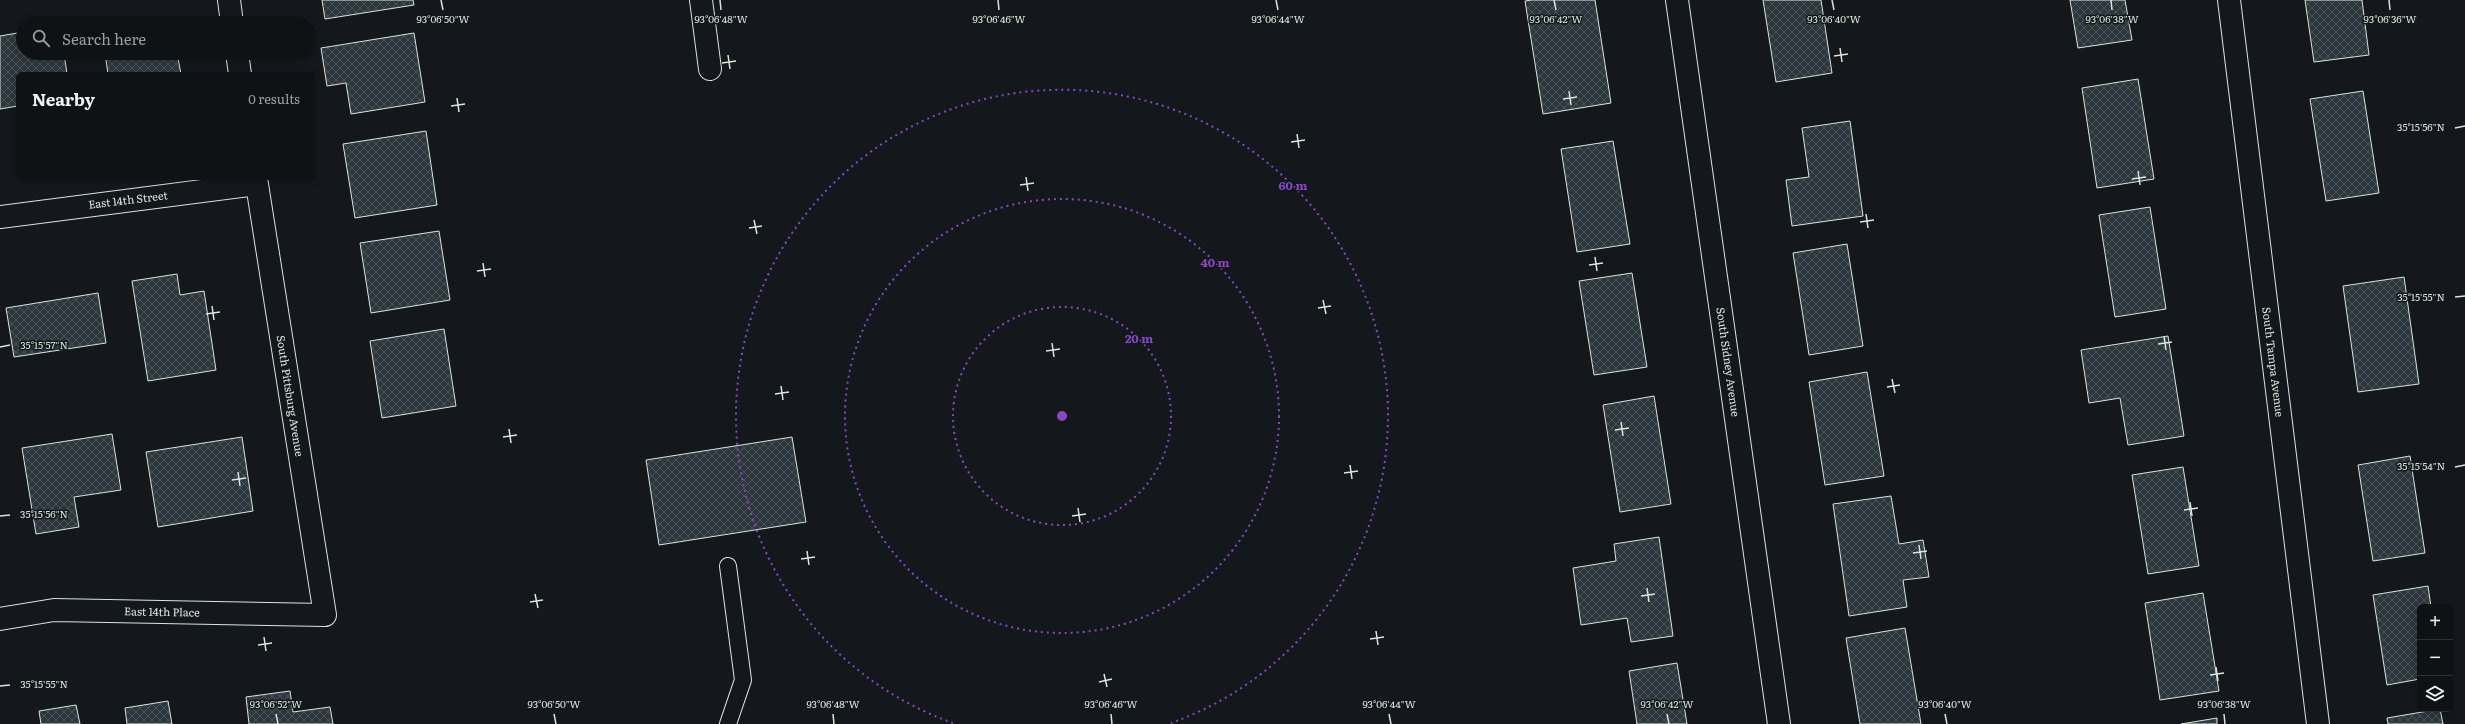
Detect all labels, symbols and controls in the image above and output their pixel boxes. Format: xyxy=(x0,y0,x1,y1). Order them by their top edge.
text: 93°06'50"W xyxy=(416,11,470,26)
text: 93°06'48"W xyxy=(694,11,748,26)
text: 93°06'46"W xyxy=(972,11,1026,26)
text: 93°06'44"W xyxy=(1251,11,1305,26)
text: 93°06'42"W xyxy=(1530,11,1582,26)
text: 93°06'40"W xyxy=(1807,11,1861,26)
text: 93°06'38"W xyxy=(2085,11,2139,26)
text: 93°06'36"W xyxy=(2363,11,2417,26)
search box xyxy=(16,16,316,60)
icon: search xyxy=(30,27,52,49)
text: Search here xyxy=(62,27,146,50)
text: Nearby xyxy=(32,86,95,111)
text: 0 results xyxy=(248,89,300,108)
text: 35°15'56"N xyxy=(2397,119,2445,134)
text: 60 m xyxy=(1279,176,1307,194)
street label: East 14th Street xyxy=(87,186,169,212)
text: 40 m xyxy=(1201,253,1230,271)
text: 35°15'55"N xyxy=(2397,289,2445,304)
street label: South Sidney Avenue xyxy=(1713,306,1745,418)
street label: South Tampa Avenue xyxy=(2259,306,2289,418)
text: 20 m xyxy=(1125,329,1153,347)
street label: South Pittsburg Avenue xyxy=(273,334,309,458)
text: 35°15'57"N xyxy=(20,337,68,352)
centre of rings xyxy=(1055,409,1069,423)
text: 35°15'54"N xyxy=(2397,458,2445,473)
text: 35°15'56"N xyxy=(20,506,68,521)
street label: East 14th Place xyxy=(124,602,200,620)
map controls xyxy=(2417,604,2453,712)
button: + xyxy=(2417,604,2453,640)
button: − xyxy=(2417,640,2453,676)
text: 35°15'55"N xyxy=(20,676,68,691)
button: layers xyxy=(2417,676,2453,712)
text: 93°06'52"W xyxy=(250,696,302,711)
text: 93°06'50"W xyxy=(527,696,581,711)
text: 93°06'48"W xyxy=(806,696,860,711)
text: 93°06'46"W xyxy=(1084,696,1138,711)
text: 93°06'44"W xyxy=(1362,696,1416,711)
text: 93°06'42"W xyxy=(1641,696,1693,711)
text: 93°06'40"W xyxy=(1918,696,1972,711)
text: 93°06'38"W xyxy=(2197,696,2251,711)

